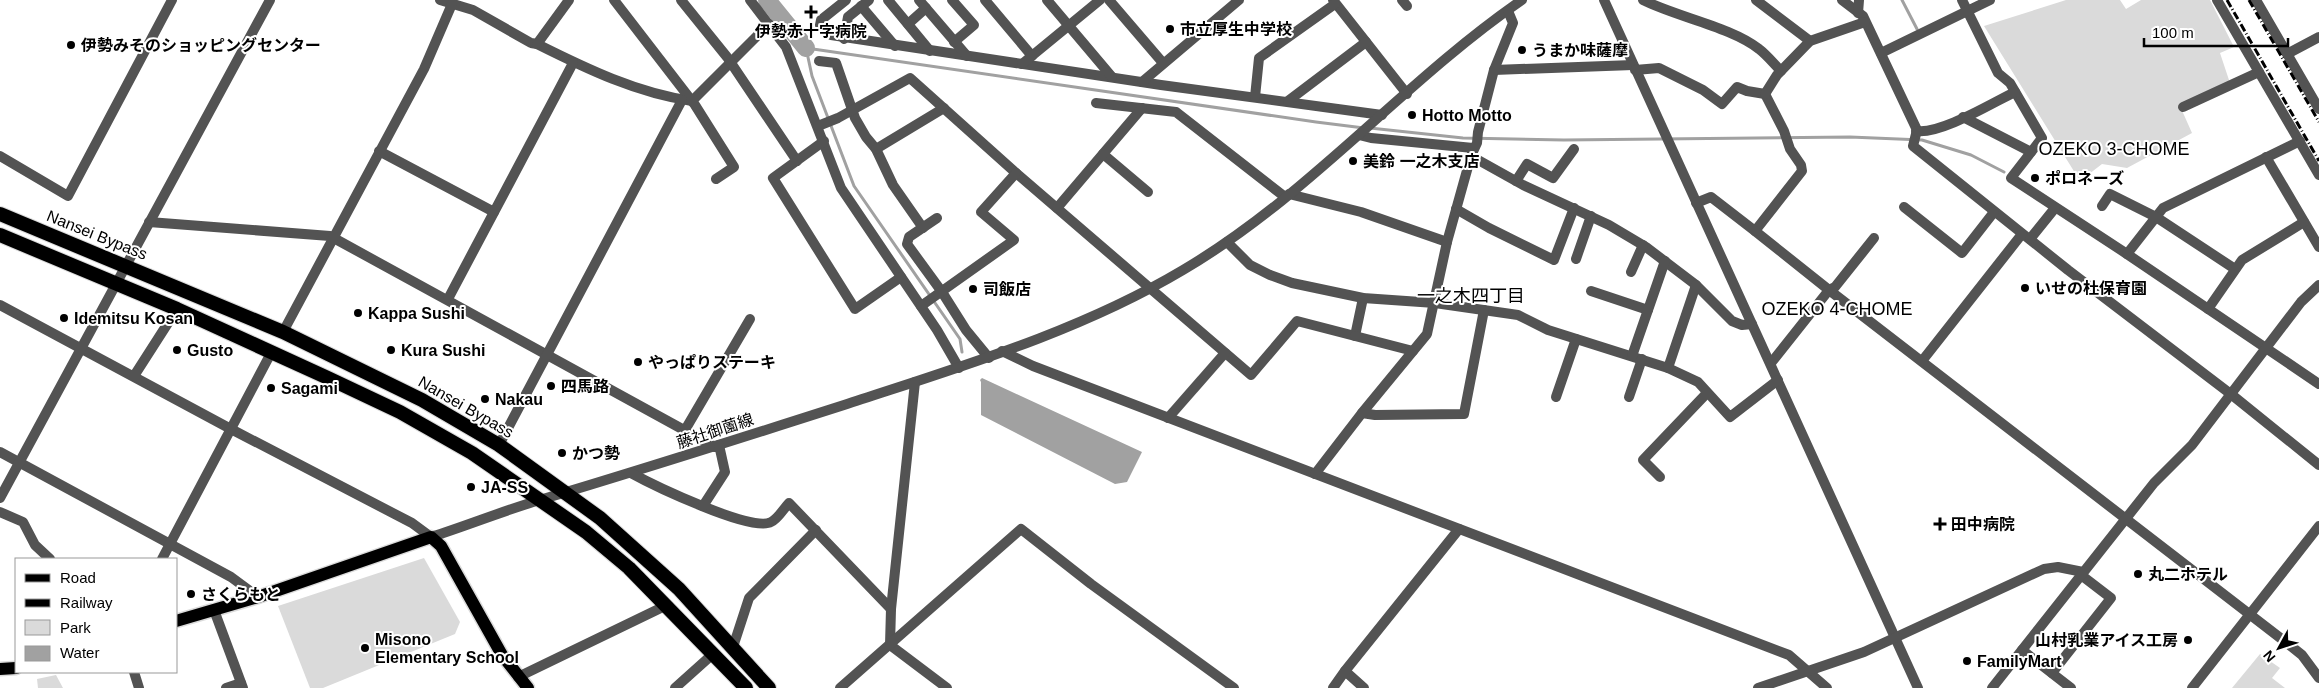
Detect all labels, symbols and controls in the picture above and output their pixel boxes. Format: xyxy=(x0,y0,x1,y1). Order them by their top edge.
marker: 伊勢赤十字病院 xyxy=(804,5,818,19)
scale bar xyxy=(2144,15,2288,47)
place label: 市立厚生中学校 xyxy=(1180,21,1292,38)
place label: 伊勢赤十字病院 xyxy=(754,23,867,40)
marker: 市立厚生中学校 xyxy=(1164,23,1176,35)
text: 100 m xyxy=(2152,24,2194,41)
place label: 伊勢みそのショッピングセンター xyxy=(80,36,321,54)
marker: 伊勢みそのショッピングセンター xyxy=(65,39,77,51)
place label: うまか味薩摩 xyxy=(1532,42,1628,59)
marker: うまか味薩摩 xyxy=(1516,44,1528,56)
place label: Hotto Motto xyxy=(1422,107,1512,124)
marker: Hotto Motto xyxy=(1406,109,1418,121)
district label: OZEKO 3-CHOME xyxy=(2038,139,2190,159)
place label: 美鈴 一之木支店 xyxy=(1363,153,1479,170)
marker: 美鈴 一之木支店 xyxy=(1347,155,1359,167)
place label: ポロネーズ xyxy=(2045,170,2124,187)
marker: ポロネーズ xyxy=(2029,172,2041,184)
street label: Nansei Bypass xyxy=(44,207,150,263)
place label: いせの杜保育園 xyxy=(2035,280,2147,297)
place label: 司飯店 xyxy=(983,281,1031,298)
marker: いせの杜保育園 xyxy=(2019,282,2031,294)
marker: 司飯店 xyxy=(967,283,979,295)
district label: 一之木四丁目 xyxy=(1417,286,1525,306)
district label: OZEKO 4-CHOME xyxy=(1761,299,1913,319)
place label: Kappa Sushi xyxy=(368,305,465,322)
marker: Kappa Sushi xyxy=(352,307,364,319)
place label: Idemitsu Kosan xyxy=(74,310,193,327)
marker: Idemitsu Kosan xyxy=(58,312,70,324)
place label: Gusto xyxy=(187,342,233,359)
place label: Kura Sushi xyxy=(401,342,485,359)
marker: Gusto xyxy=(171,344,183,356)
marker: Kura Sushi xyxy=(385,344,397,356)
place label: やっぱりステーキ xyxy=(648,354,776,371)
marker: やっぱりステーキ xyxy=(632,356,644,368)
street label: Nansei Bypass xyxy=(416,373,516,441)
place label: 四馬路 xyxy=(561,378,609,395)
place label: Sagami xyxy=(281,380,338,397)
marker: 四馬路 xyxy=(545,380,557,392)
marker: Sagami xyxy=(265,382,277,394)
place label: Nakau xyxy=(495,391,543,408)
marker: Nakau xyxy=(479,393,491,405)
street label: 藤社御薗線 xyxy=(674,411,756,451)
place label: かつ勢 xyxy=(572,445,620,462)
marker: かつ勢 xyxy=(556,447,568,459)
place label: JA-SS xyxy=(481,479,528,496)
marker: JA-SS xyxy=(465,481,477,493)
place label: 田中病院 xyxy=(1951,516,2015,533)
marker: 田中病院 xyxy=(1933,517,1947,531)
legend xyxy=(15,558,178,673)
place label: 丸二ホテル xyxy=(2148,566,2228,583)
marker: 丸二ホテル xyxy=(2132,568,2144,580)
text: Road xyxy=(60,569,96,586)
place label: さくらもと xyxy=(201,586,281,603)
marker: さくらもと xyxy=(185,588,197,600)
text: Railway xyxy=(60,594,113,611)
text: Park xyxy=(60,619,91,636)
north arrow xyxy=(2254,623,2304,673)
place label: Misono Elementary School xyxy=(375,631,519,666)
place label: 山村乳業アイス工房 xyxy=(2035,631,2178,649)
marker: 山村乳業アイス工房 xyxy=(2182,634,2194,646)
marker: Misono Elementary School xyxy=(359,642,371,654)
text: Water xyxy=(60,644,99,661)
text: N xyxy=(2260,647,2278,665)
place label: FamilyMart xyxy=(1977,653,2062,670)
marker: FamilyMart xyxy=(1961,655,1973,667)

